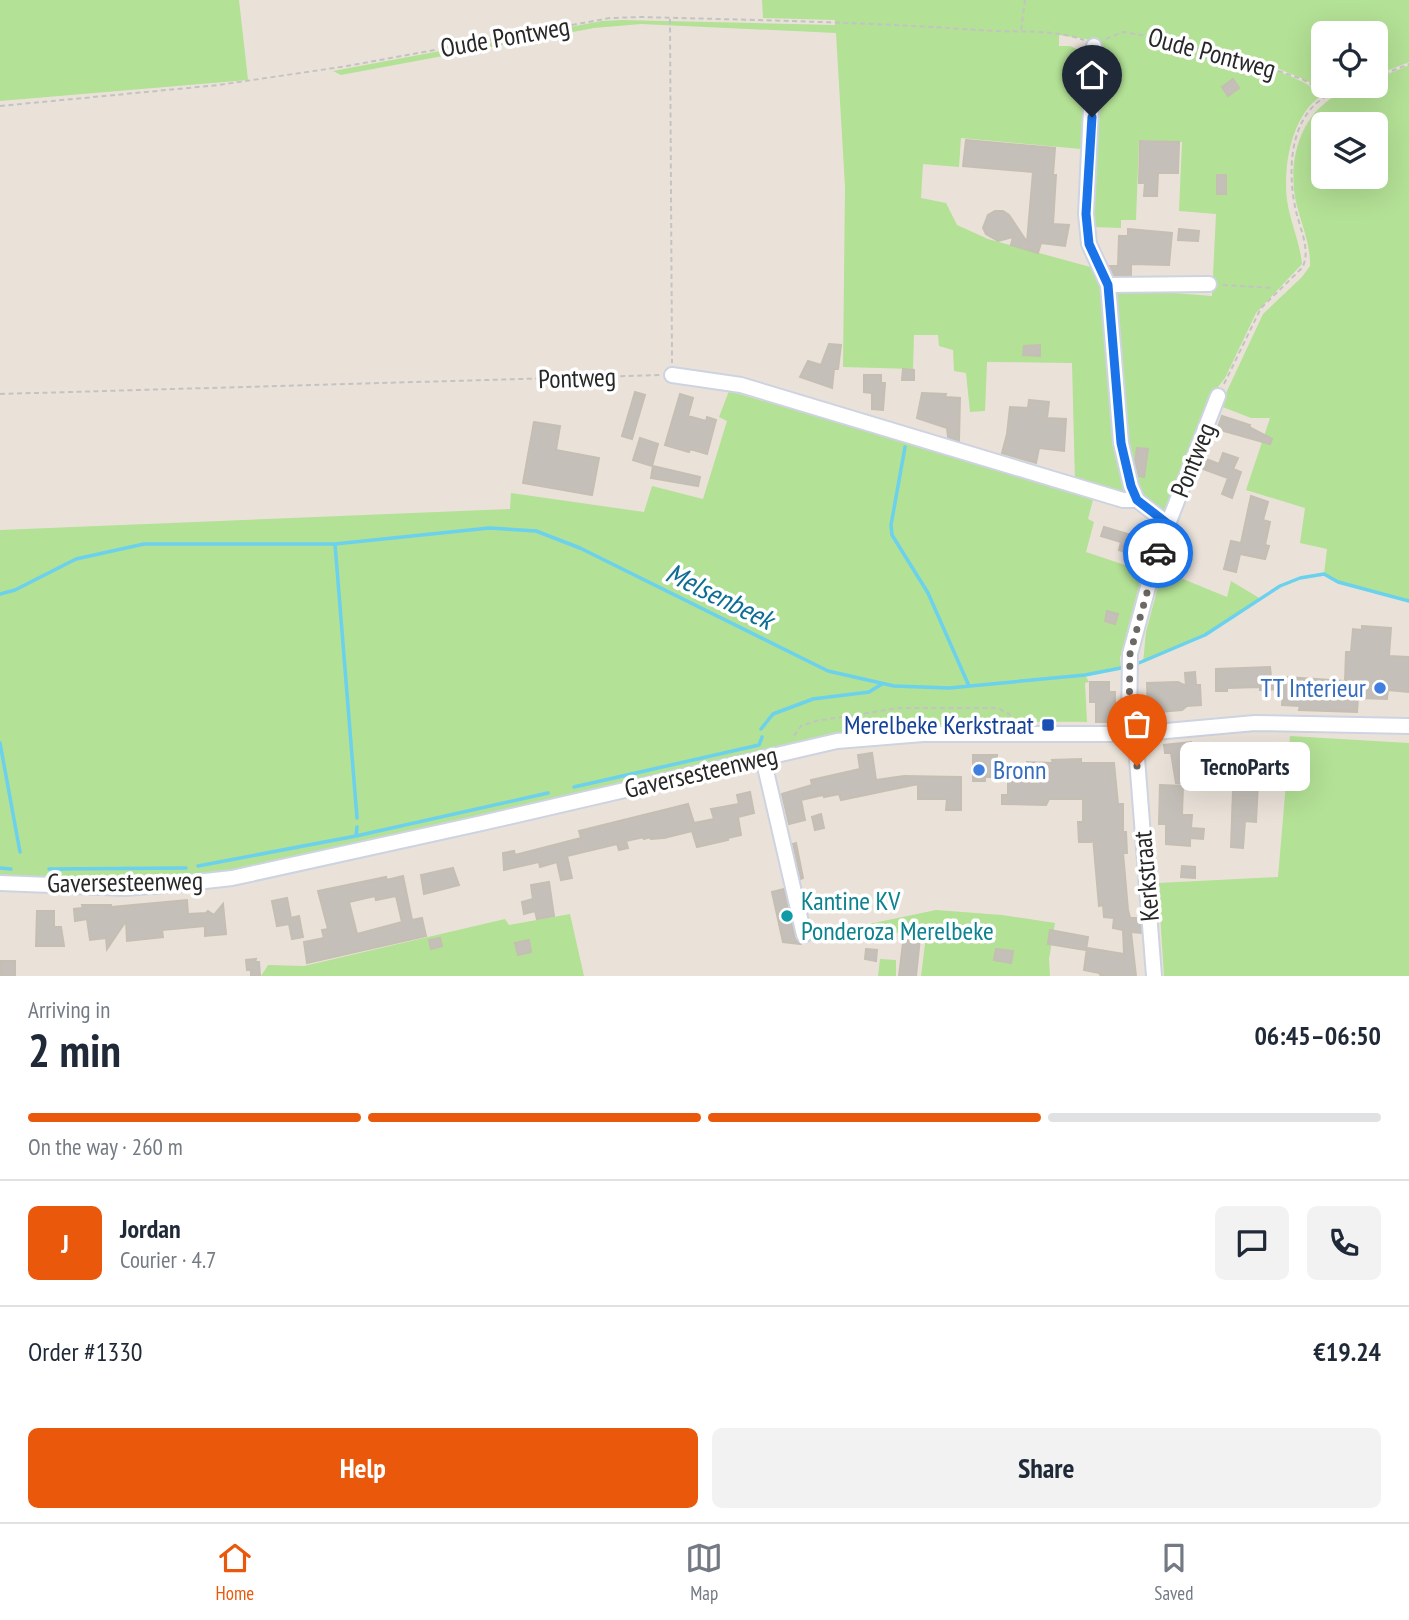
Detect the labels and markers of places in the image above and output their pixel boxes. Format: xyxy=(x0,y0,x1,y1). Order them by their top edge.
pin xyxy=(1062,45,1122,117)
place label: TT Interieur xyxy=(1260,671,1366,704)
marker: TT Interieur xyxy=(1372,680,1388,696)
pin xyxy=(1107,694,1167,766)
place label: Merelbeke Kerkstraat xyxy=(844,708,1034,741)
marker: Merelbeke Kerkstraat xyxy=(1040,717,1056,733)
callout: TecnoParts xyxy=(1179,742,1308,790)
place label: Bronn xyxy=(993,753,1046,786)
marker: Bronn xyxy=(971,762,987,778)
place label: Kantine KV Ponderoza Merelbeke xyxy=(801,884,994,947)
marker: Kantine KV Ponderoza Merelbeke xyxy=(779,908,795,924)

